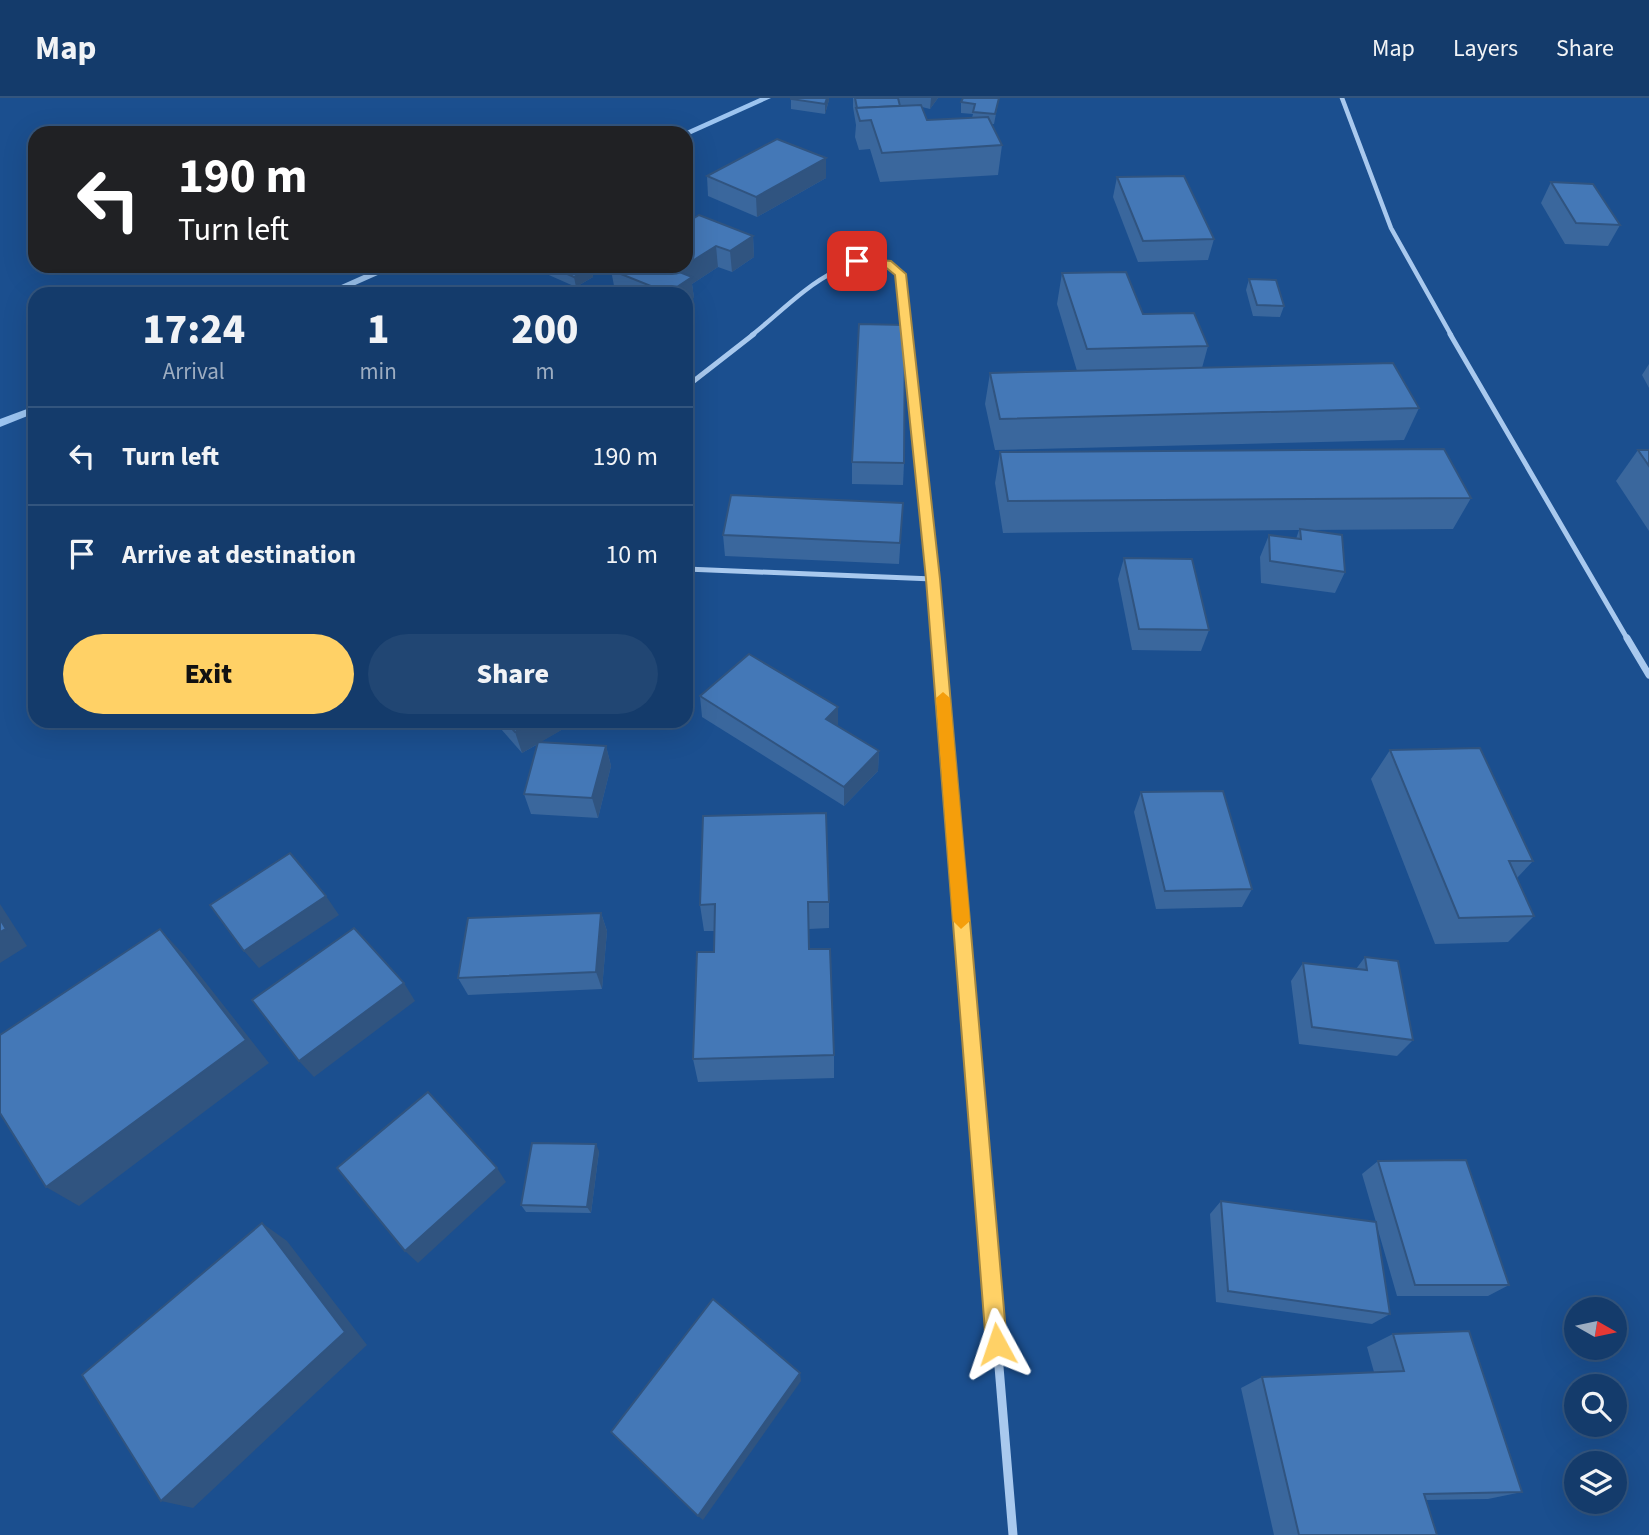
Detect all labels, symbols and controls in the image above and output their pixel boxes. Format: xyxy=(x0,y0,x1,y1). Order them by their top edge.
text: Map xyxy=(35,25,96,72)
text: Map xyxy=(1372,31,1415,66)
text: Layers xyxy=(1453,31,1518,66)
text: Share xyxy=(1556,31,1614,66)
text: 190 m xyxy=(178,142,307,212)
icon: left xyxy=(63,154,154,245)
text: Turn left xyxy=(178,207,289,253)
pin xyxy=(827,231,887,291)
icon: arrive xyxy=(838,242,876,280)
text: 17:24 xyxy=(142,300,245,360)
text: 1 xyxy=(367,300,389,360)
text: 200 xyxy=(511,300,579,360)
text: Arrival xyxy=(163,355,225,388)
text: min xyxy=(360,355,397,388)
text: m xyxy=(535,355,554,388)
icon: left xyxy=(63,437,101,475)
text: Turn left xyxy=(122,438,219,475)
text: 190 m xyxy=(592,438,658,475)
icon: arrive xyxy=(63,535,101,573)
text: Arrive at destination xyxy=(122,536,356,573)
text: 10 m xyxy=(605,536,658,573)
button: Exit xyxy=(63,634,354,714)
button: Share xyxy=(368,634,658,714)
north arrow xyxy=(1564,1297,1628,1360)
map controls xyxy=(1564,1297,1627,1514)
position arrow xyxy=(960,1307,1034,1381)
button: search xyxy=(1564,1374,1627,1437)
button: layers xyxy=(1564,1451,1627,1514)

